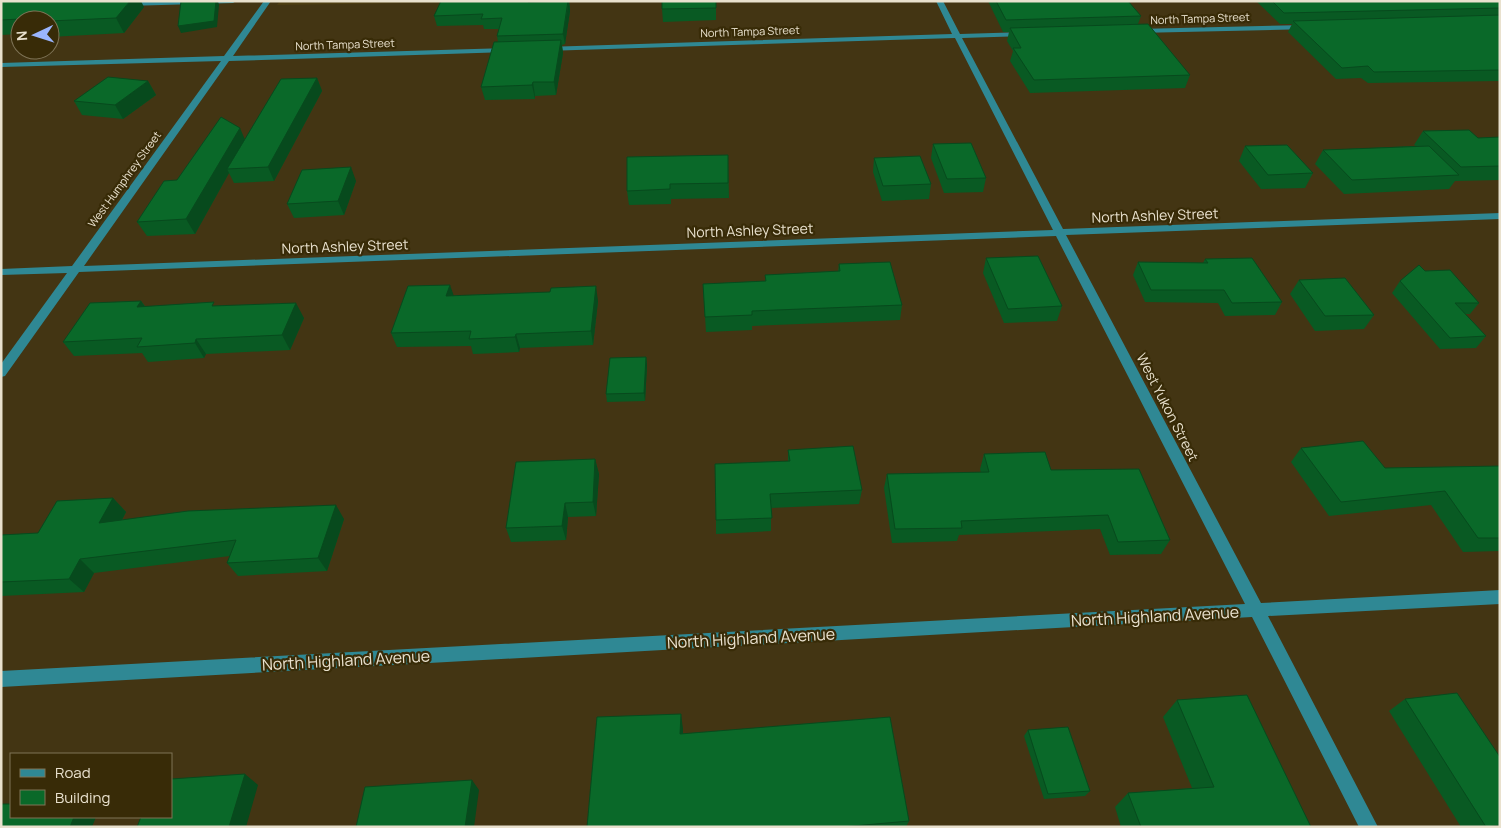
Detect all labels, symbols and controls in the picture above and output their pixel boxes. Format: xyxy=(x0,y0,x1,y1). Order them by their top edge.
street label: North Tampa Street xyxy=(1150,9,1250,27)
north arrow xyxy=(10,10,60,60)
street label: North Tampa Street xyxy=(700,22,800,40)
text: N xyxy=(12,30,31,42)
street label: North Tampa Street xyxy=(295,35,395,53)
street label: West Humphrey Street xyxy=(84,128,164,230)
street label: North Ashley Street xyxy=(1091,203,1219,227)
street label: North Ashley Street xyxy=(686,218,814,242)
street label: North Ashley Street xyxy=(281,234,409,258)
street label: West Yukon Street xyxy=(1133,350,1204,465)
street label: North Highland Avenue xyxy=(1070,601,1240,631)
street label: North Highland Avenue xyxy=(666,623,836,653)
street label: North Highland Avenue xyxy=(261,645,431,675)
legend xyxy=(10,753,172,818)
text: Road xyxy=(55,762,91,783)
text: Building xyxy=(55,787,110,808)

